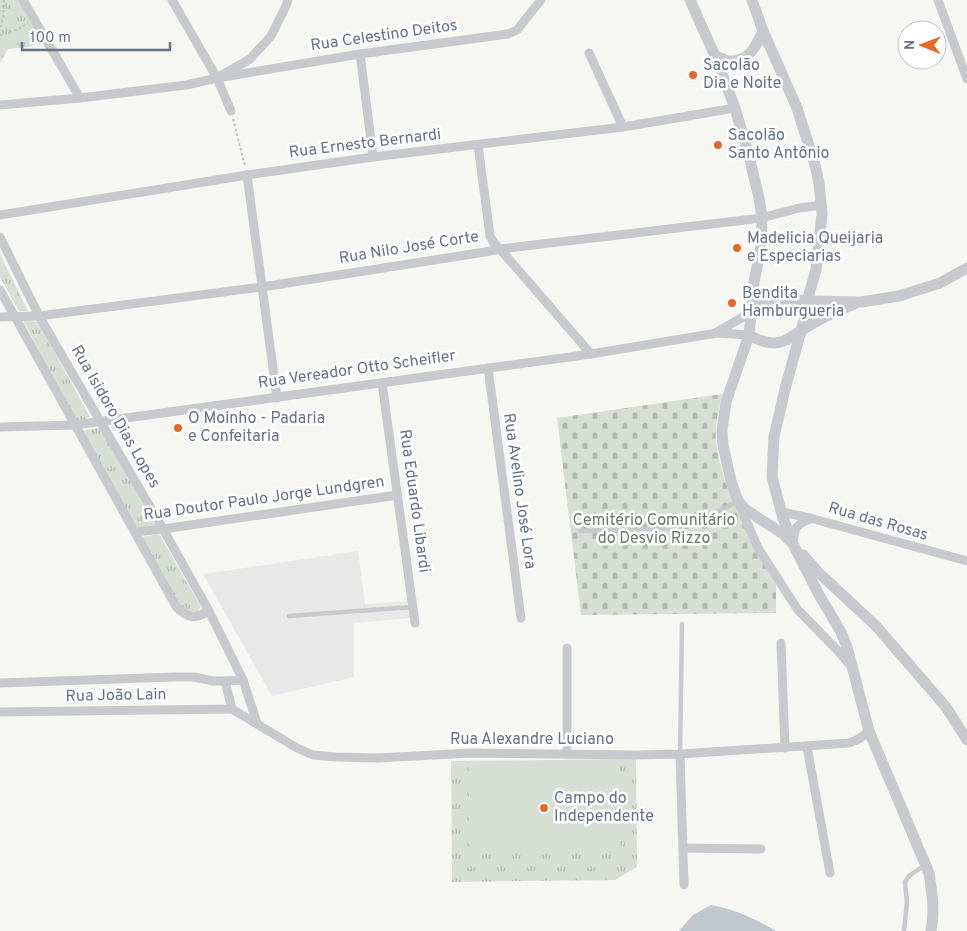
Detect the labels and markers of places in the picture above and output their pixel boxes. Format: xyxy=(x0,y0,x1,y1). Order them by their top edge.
place label: Sacolão Dia e Noite xyxy=(703,56,781,94)
marker: Sacolão Dia e Noite xyxy=(687,69,699,81)
place label: Sacolão Santo Antônio xyxy=(728,126,830,164)
marker: Sacolão Santo Antônio xyxy=(712,139,724,151)
place label: Madelicia Queijaria e Especiarias xyxy=(747,229,883,267)
marker: Madelicia Queijaria e Especiarias xyxy=(731,242,743,254)
place label: Bendita Hamburgueria xyxy=(742,284,844,322)
marker: Bendita Hamburgueria xyxy=(726,297,738,309)
place label: O Moinho - Padaria e Confeitaria xyxy=(188,409,325,447)
marker: O Moinho - Padaria e Confeitaria xyxy=(172,422,184,434)
place label: Campo do Independente xyxy=(554,789,654,827)
marker: Campo do Independente xyxy=(538,802,550,814)

